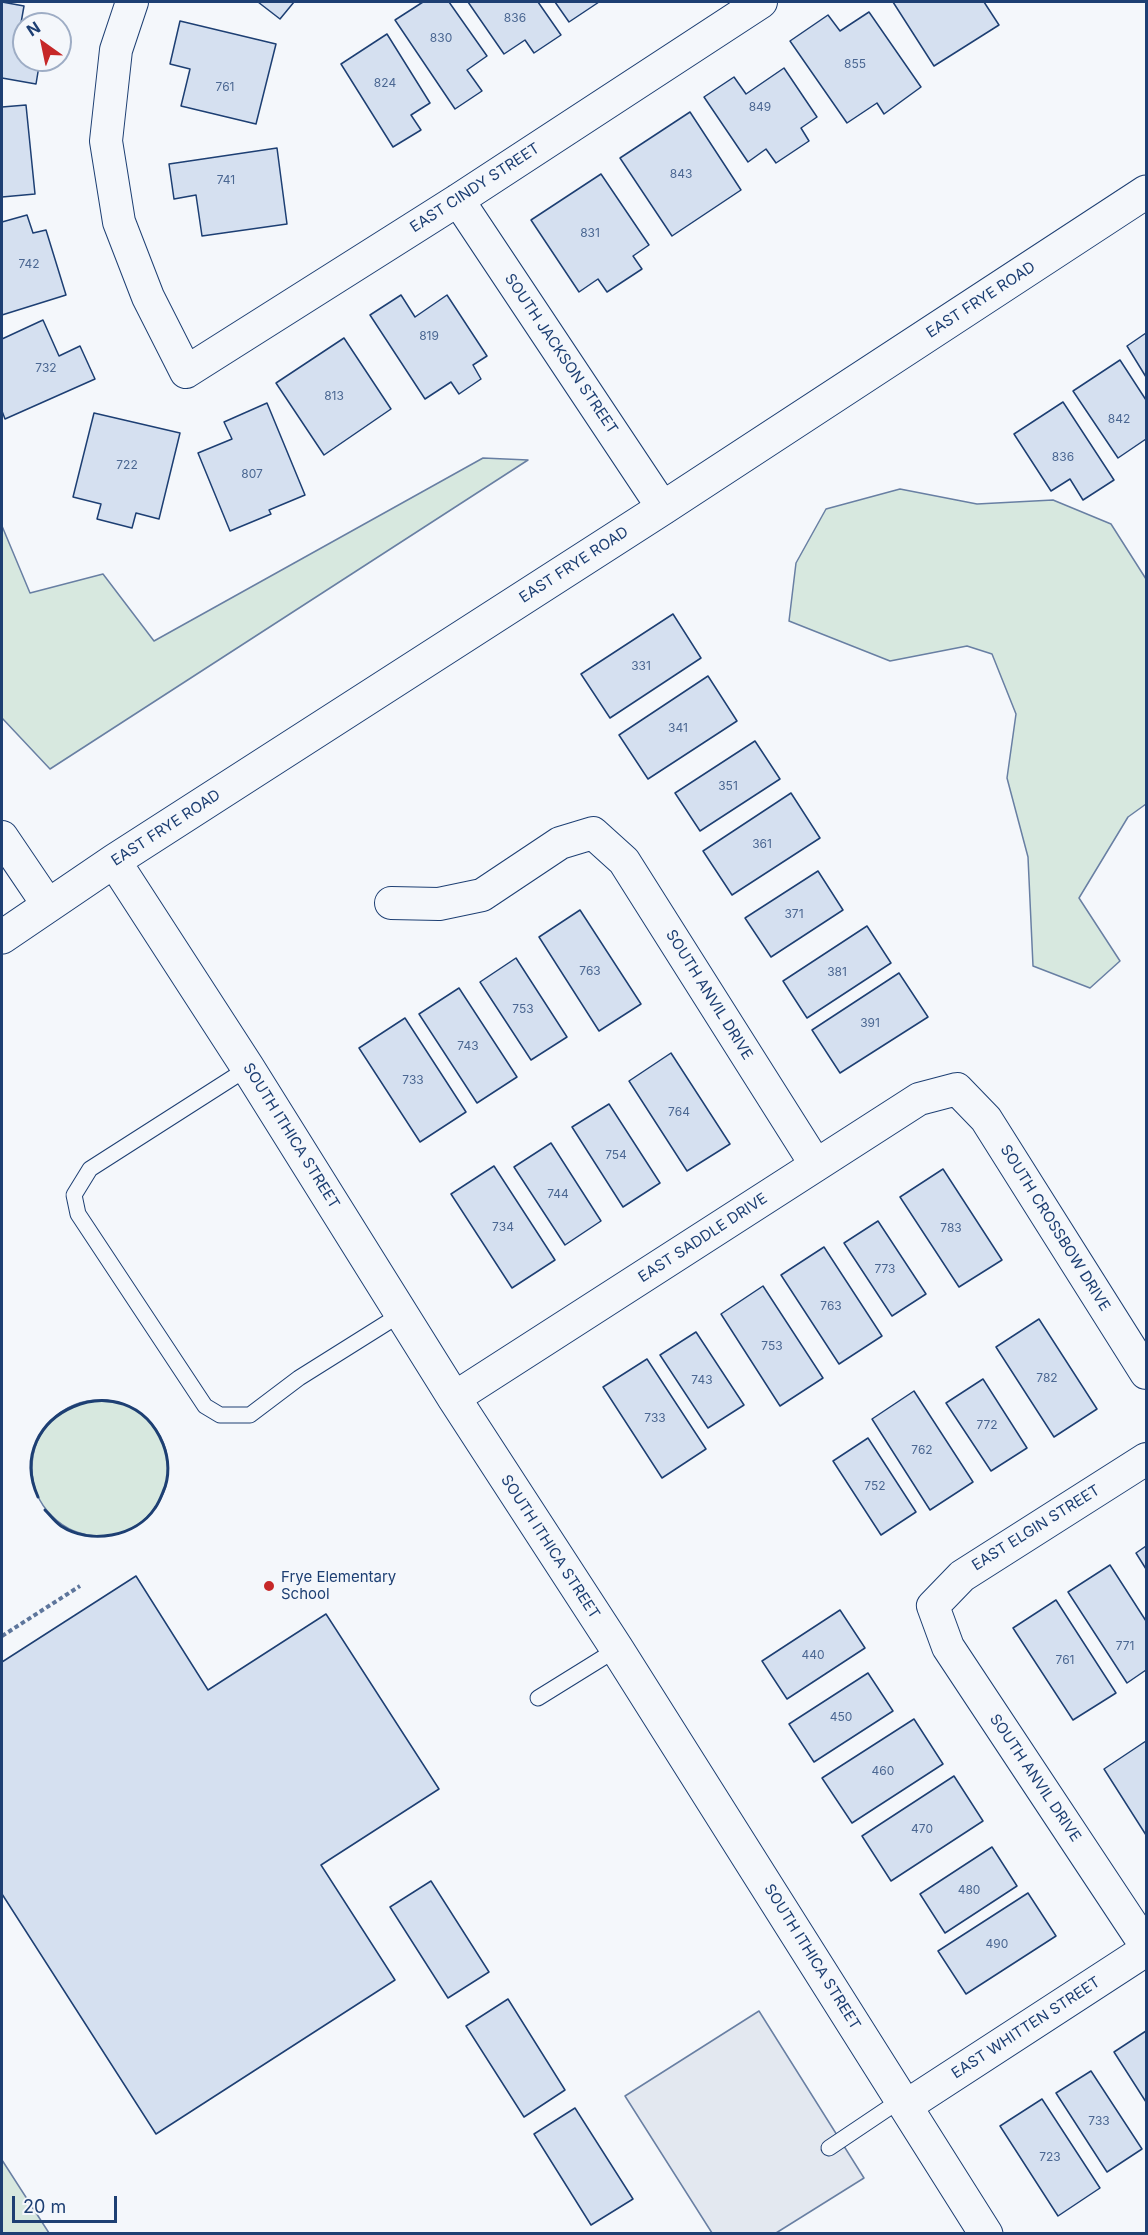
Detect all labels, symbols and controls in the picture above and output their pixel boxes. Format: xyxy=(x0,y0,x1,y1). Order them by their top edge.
house number: 836 xyxy=(504,11,526,25)
north arrow xyxy=(12,12,72,72)
text: N xyxy=(23,17,44,40)
house number: 830 xyxy=(430,31,452,45)
house number: 855 xyxy=(844,57,866,71)
house number: 824 xyxy=(374,76,396,90)
house number: 761 xyxy=(216,80,234,94)
house number: 849 xyxy=(749,100,771,114)
street label: EAST CINDY STREET xyxy=(407,139,543,237)
house number: 843 xyxy=(670,167,692,181)
house number: 741 xyxy=(217,173,235,187)
house number: 831 xyxy=(580,226,600,240)
house number: 742 xyxy=(18,257,40,271)
street label: EAST FRYE ROAD xyxy=(923,258,1039,342)
street label: SOUTH JACKSON STREET xyxy=(501,270,621,438)
house number: 819 xyxy=(419,329,439,343)
house number: 732 xyxy=(35,361,57,375)
house number: 813 xyxy=(324,389,344,403)
house number: 842 xyxy=(1108,412,1130,426)
house number: 836 xyxy=(1052,450,1074,464)
house number: 722 xyxy=(116,458,138,472)
house number: 807 xyxy=(241,467,263,481)
street label: EAST FRYE ROAD xyxy=(516,523,632,607)
house number: 331 xyxy=(631,659,651,673)
house number: 341 xyxy=(668,721,688,735)
house number: 351 xyxy=(718,779,738,793)
street label: EAST FRYE ROAD xyxy=(108,786,224,870)
house number: 361 xyxy=(752,837,772,851)
house number: 371 xyxy=(784,907,804,921)
street label: SOUTH ANVIL DRIVE xyxy=(662,927,756,1063)
house number: 763 xyxy=(579,964,601,978)
house number: 381 xyxy=(827,965,847,979)
house number: 753 xyxy=(512,1002,534,1016)
house number: 391 xyxy=(860,1016,880,1030)
house number: 743 xyxy=(457,1039,479,1053)
street label: SOUTH ITHICA STREET xyxy=(239,1060,343,1212)
house number: 733 xyxy=(402,1073,424,1087)
house number: 764 xyxy=(668,1105,690,1119)
street label: SOUTH CROSSBOW DRIVE xyxy=(996,1141,1114,1315)
house number: 754 xyxy=(605,1148,627,1162)
house number: 744 xyxy=(547,1187,569,1201)
street label: EAST SADDLE DRIVE xyxy=(635,1190,771,1286)
house number: 734 xyxy=(492,1220,514,1234)
house number: 783 xyxy=(940,1221,962,1235)
house number: 773 xyxy=(874,1262,896,1276)
house number: 763 xyxy=(820,1299,842,1313)
house number: 753 xyxy=(761,1339,783,1353)
house number: 782 xyxy=(1036,1371,1058,1385)
house number: 743 xyxy=(691,1373,713,1387)
house number: 733 xyxy=(644,1411,666,1425)
house number: 772 xyxy=(976,1418,998,1432)
house number: 762 xyxy=(911,1443,933,1457)
street label: SOUTH ITHICA STREET xyxy=(497,1472,603,1622)
house number: 752 xyxy=(864,1479,886,1493)
street label: EAST ELGIN STREET xyxy=(969,1481,1103,1575)
place label: Frye Elementary School xyxy=(281,1568,396,1603)
marker: Frye Elementary School xyxy=(262,1579,276,1593)
house number: 771 xyxy=(1116,1639,1134,1653)
house number: 440 xyxy=(801,1648,825,1662)
house number: 761 xyxy=(1056,1653,1074,1667)
house number: 450 xyxy=(830,1710,852,1724)
street label: SOUTH ANVIL DRIVE xyxy=(986,1711,1084,1845)
house number: 460 xyxy=(872,1764,894,1778)
house number: 470 xyxy=(911,1822,933,1836)
street label: SOUTH ITHICA STREET xyxy=(760,1881,864,2033)
house number: 480 xyxy=(958,1883,980,1897)
house number: 490 xyxy=(986,1937,1008,1951)
street label: EAST WHITTEN STREET xyxy=(948,1973,1104,2083)
house number: 733 xyxy=(1088,2114,1110,2128)
house number: 723 xyxy=(1039,2150,1061,2164)
scale bar xyxy=(15,2184,120,2222)
text: 20 m xyxy=(23,2196,66,2217)

